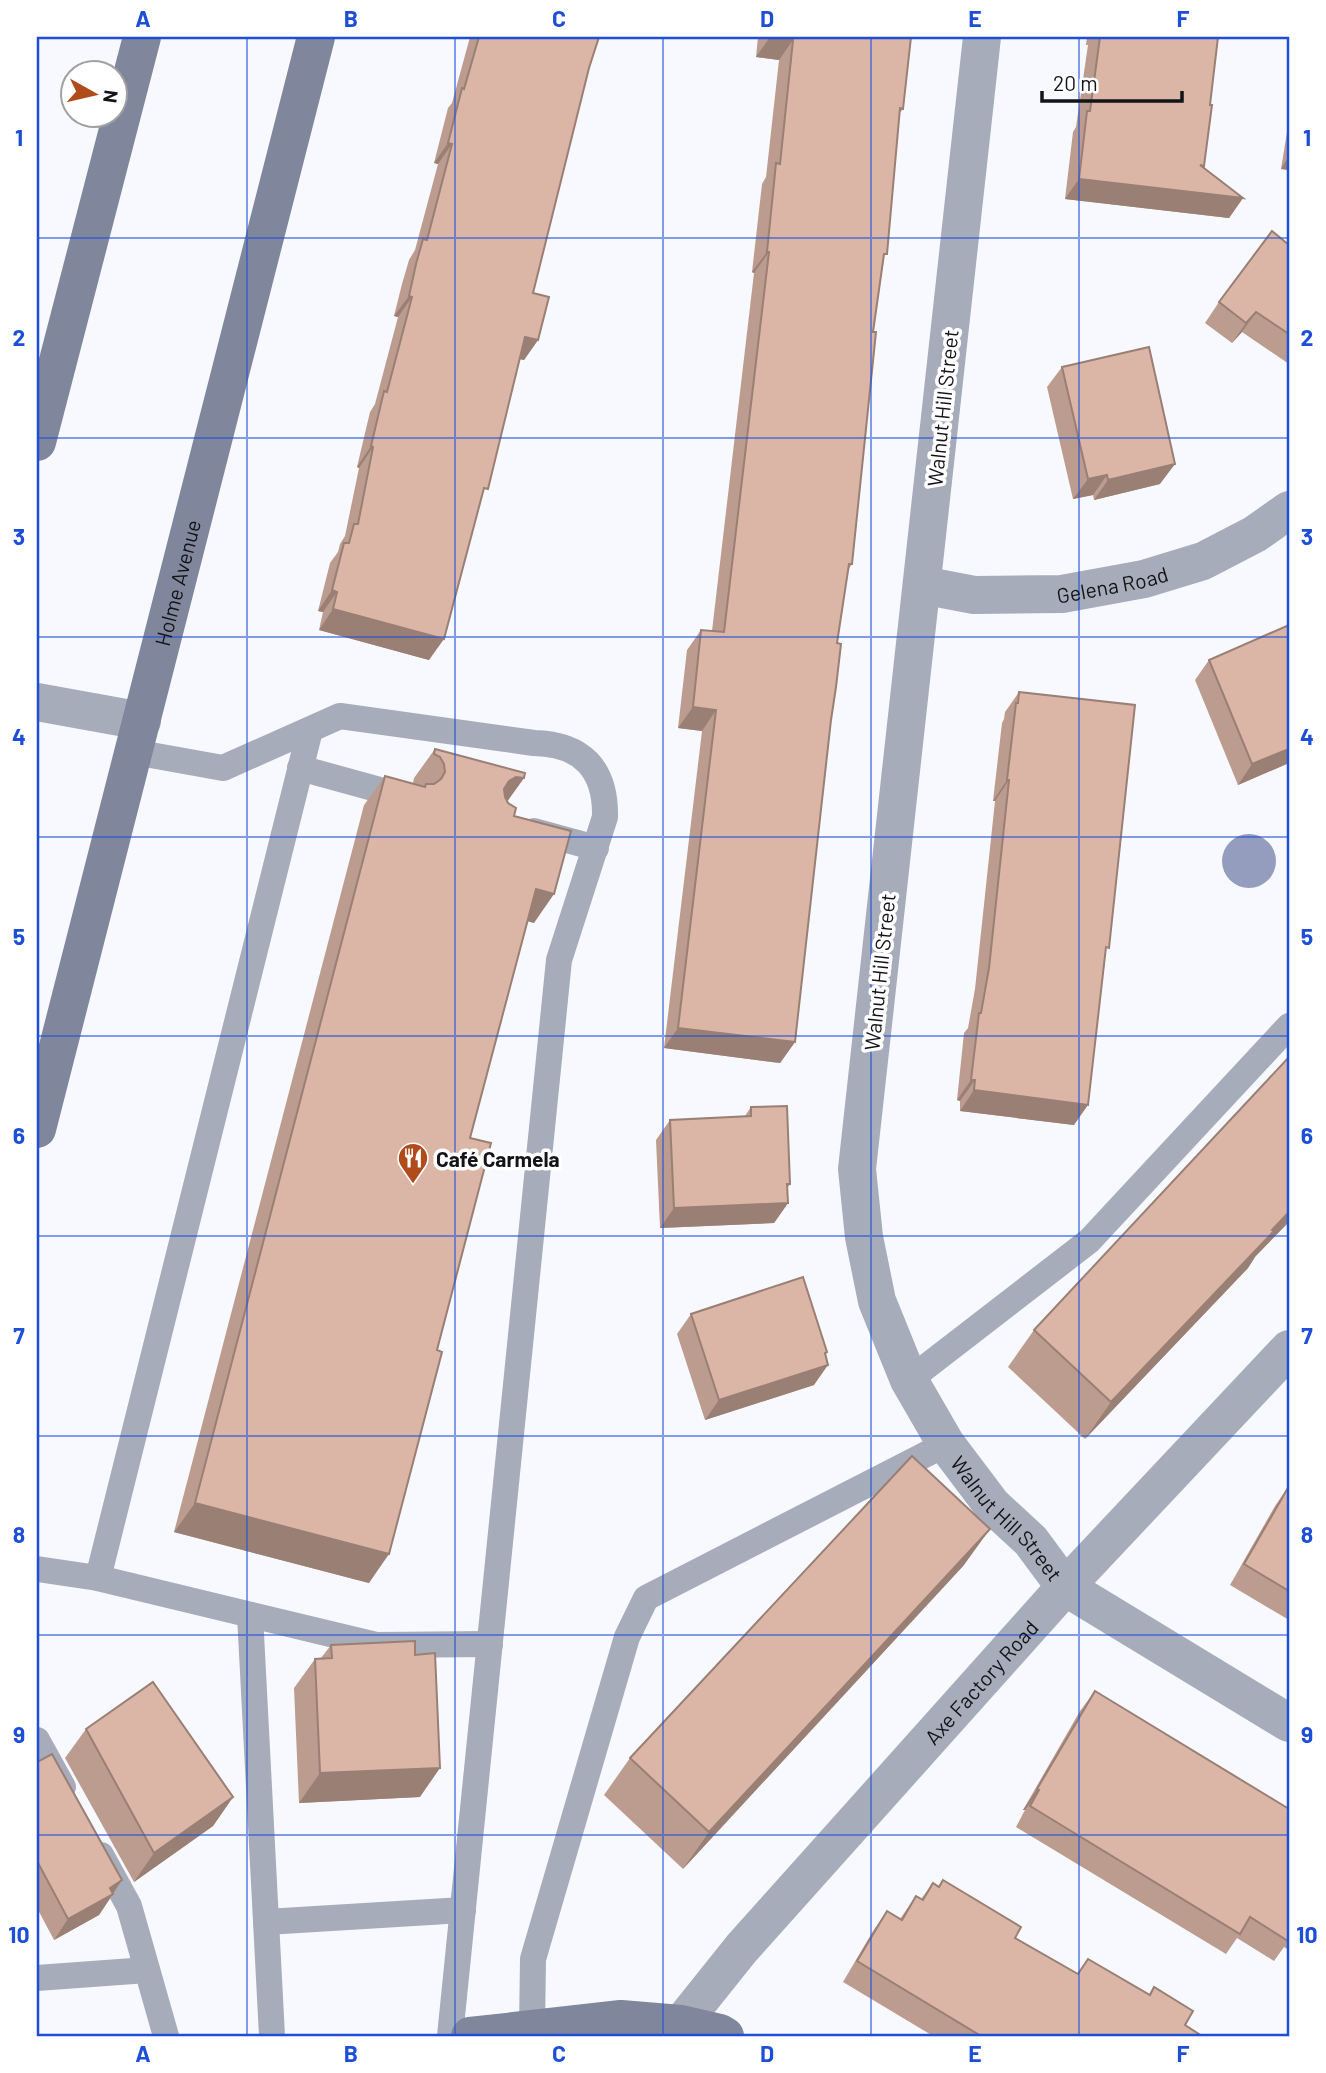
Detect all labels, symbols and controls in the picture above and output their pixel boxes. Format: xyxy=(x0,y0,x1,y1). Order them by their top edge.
text: A xyxy=(135,4,151,32)
text: B xyxy=(344,4,358,32)
text: C xyxy=(552,4,566,32)
text: D xyxy=(760,4,774,32)
text: E xyxy=(968,4,982,32)
text: F xyxy=(1177,4,1190,32)
north arrow xyxy=(60,60,130,130)
scale bar xyxy=(1042,60,1182,104)
text: 20 m xyxy=(1053,70,1098,95)
text: N xyxy=(99,89,124,104)
text: 1 xyxy=(15,123,23,151)
text: 1 xyxy=(1303,123,1311,151)
text: 2 xyxy=(13,323,25,351)
text: 2 xyxy=(1301,323,1313,351)
street label: Walnut Hill Street xyxy=(921,328,963,488)
street label: Holme Avenue xyxy=(148,517,205,648)
text: 3 xyxy=(13,522,25,550)
text: 3 xyxy=(1301,522,1313,550)
street label: Gelena Road xyxy=(1054,560,1171,607)
text: 4 xyxy=(12,722,26,750)
text: 4 xyxy=(1300,722,1314,750)
street label: Walnut Hill Street xyxy=(858,892,900,1052)
text: 5 xyxy=(13,922,25,950)
text: 5 xyxy=(1301,922,1313,950)
text: 6 xyxy=(13,1121,25,1149)
text: 6 xyxy=(1301,1121,1313,1149)
restaurant icon: Café Carmela xyxy=(396,1141,430,1185)
place label: Café Carmela xyxy=(436,1146,560,1171)
text: 7 xyxy=(13,1321,25,1349)
text: 7 xyxy=(1301,1321,1313,1349)
street label: Walnut Hill Street xyxy=(946,1450,1068,1585)
text: 8 xyxy=(13,1520,25,1548)
text: 8 xyxy=(1301,1520,1313,1548)
street label: Axe Factory Road xyxy=(918,1614,1042,1749)
text: 9 xyxy=(13,1720,25,1748)
text: 9 xyxy=(1301,1720,1313,1748)
text: 10 xyxy=(8,1920,30,1948)
text: 10 xyxy=(1296,1920,1318,1948)
text: A xyxy=(135,2039,151,2067)
text: B xyxy=(344,2039,358,2067)
text: C xyxy=(552,2039,566,2067)
text: D xyxy=(760,2039,774,2067)
text: E xyxy=(968,2039,982,2067)
text: F xyxy=(1177,2039,1190,2067)

